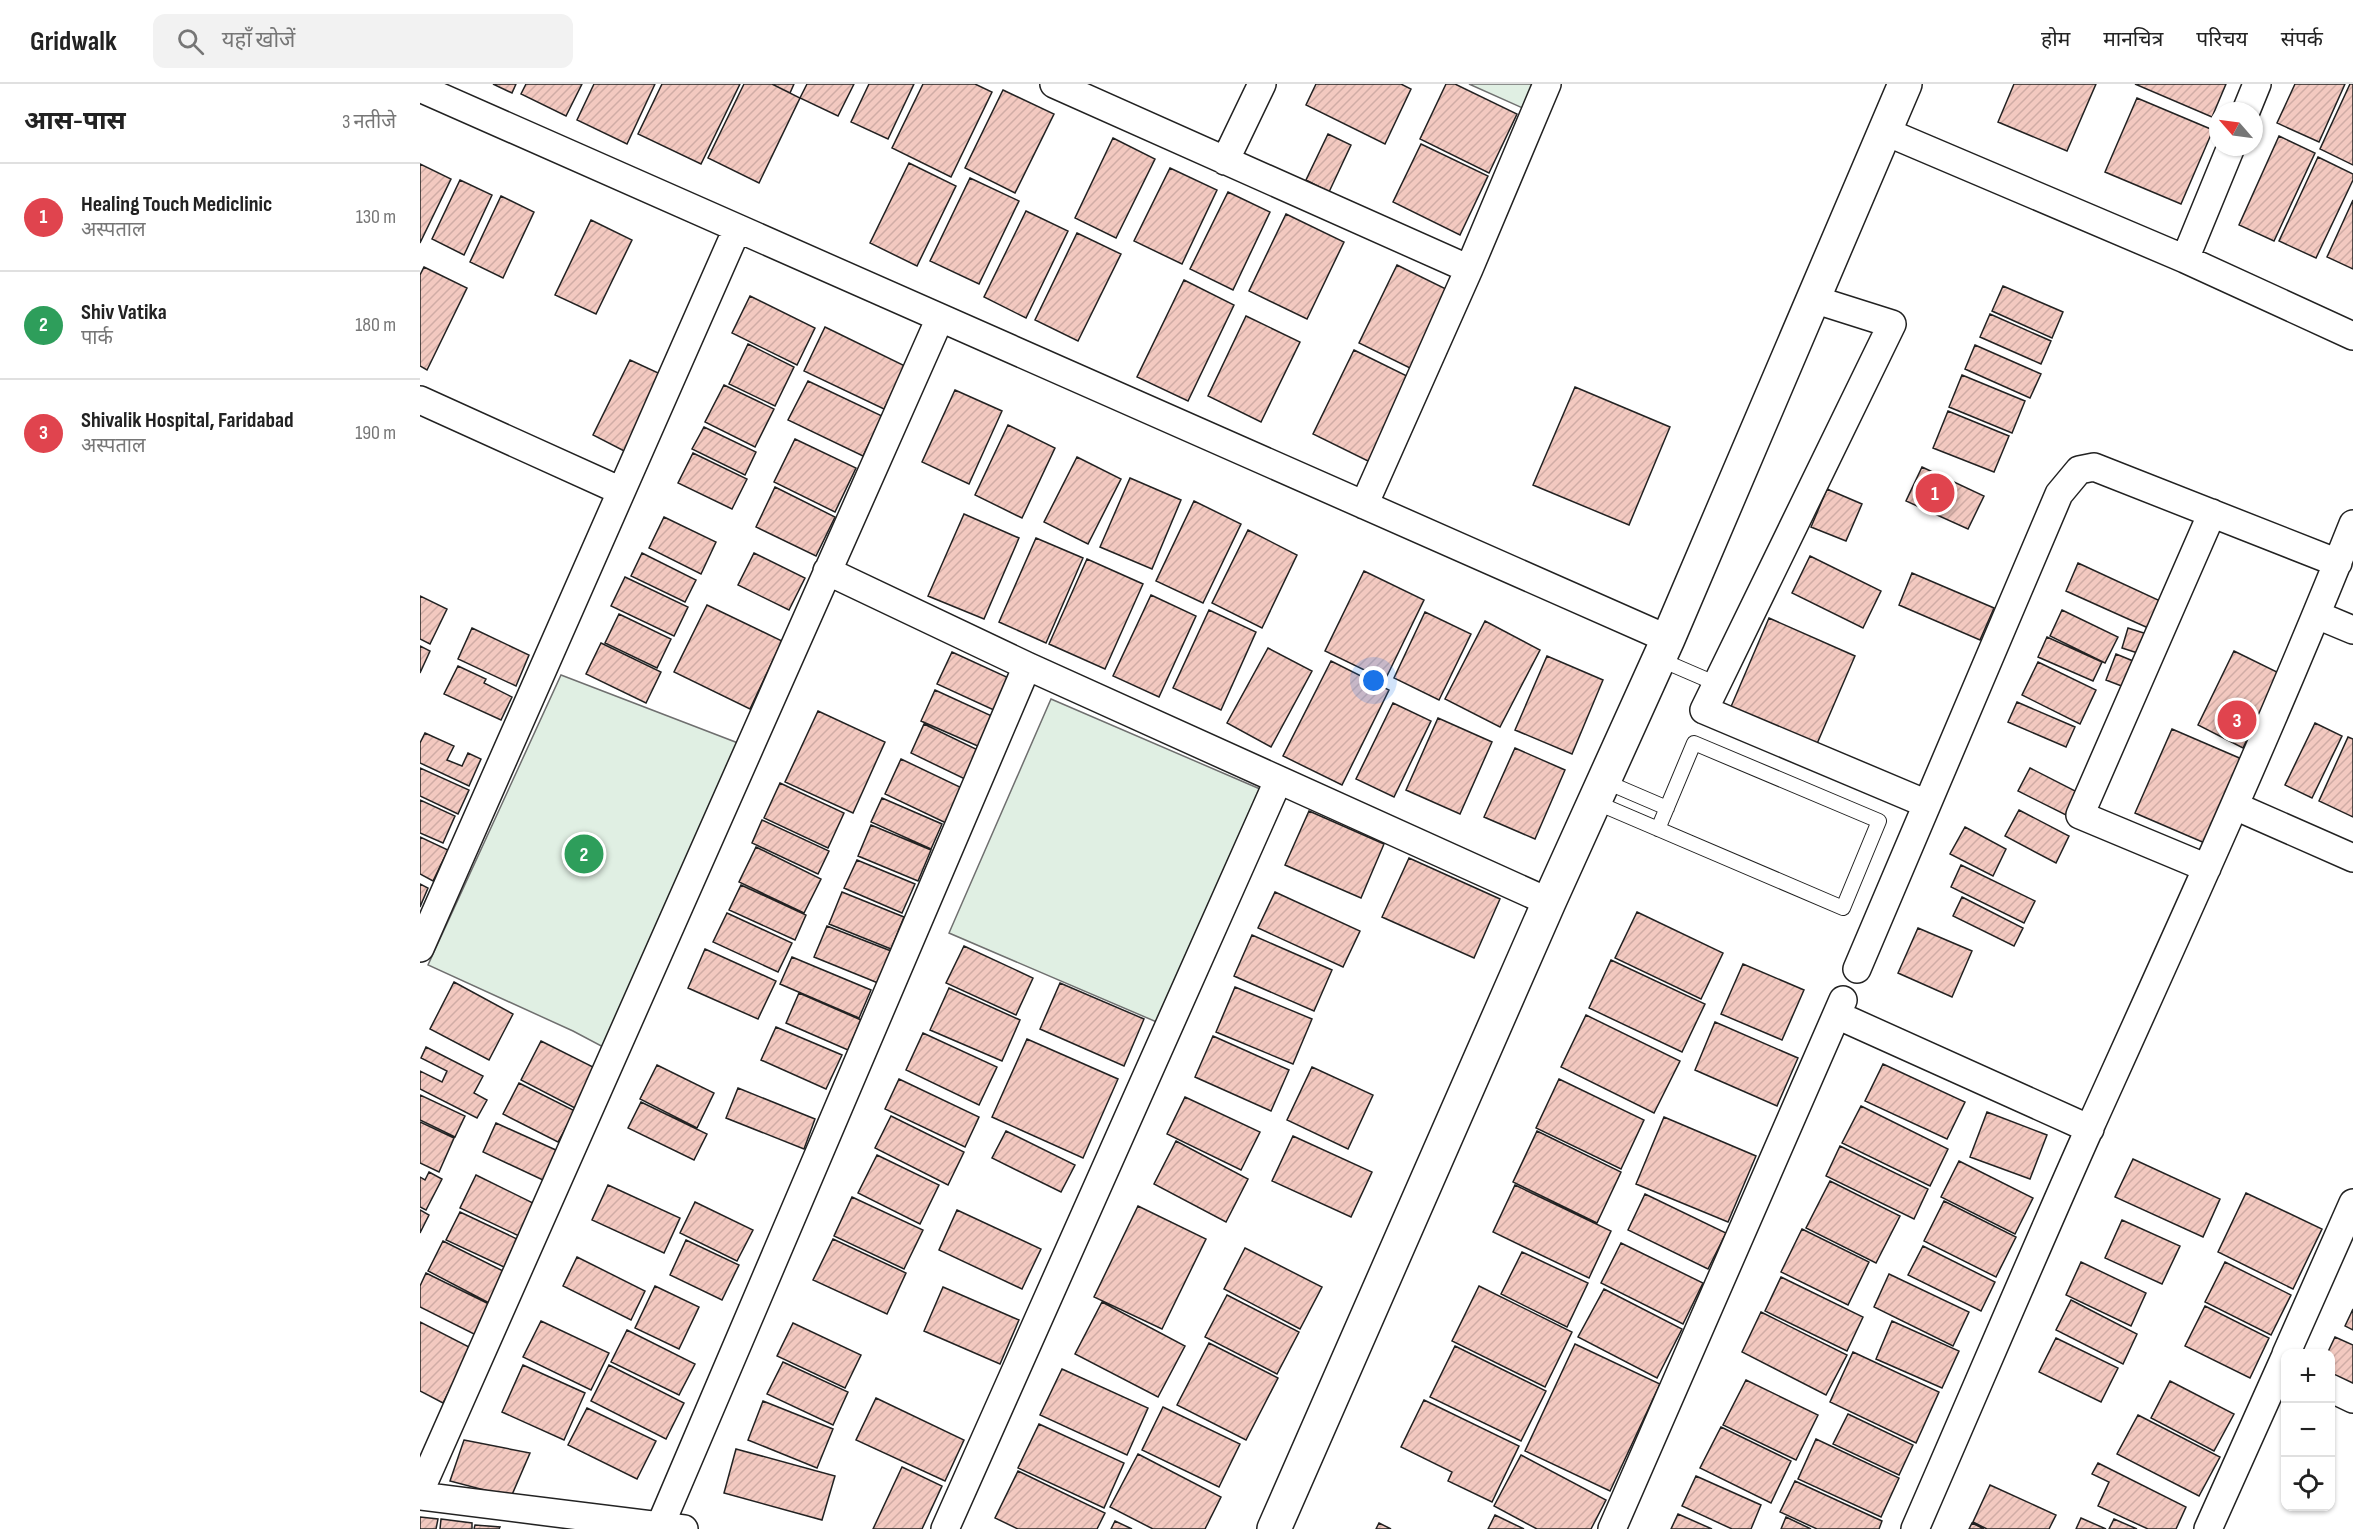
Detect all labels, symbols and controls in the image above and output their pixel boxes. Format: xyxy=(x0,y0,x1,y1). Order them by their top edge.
search box xyxy=(153,14,573,68)
text: Gridwalk xyxy=(30,25,117,58)
icon: search xyxy=(174,25,207,58)
text: यहाँ खोजें xyxy=(222,27,295,54)
text: होम xyxy=(2041,27,2070,52)
text: मानचित्र xyxy=(2103,27,2163,52)
text: परिचय xyxy=(2196,27,2248,52)
text: संपर्क xyxy=(2281,27,2323,52)
north arrow xyxy=(2209,102,2263,156)
text: आस-पास xyxy=(24,106,126,137)
text: 3 नतीजे xyxy=(342,110,396,134)
text: Healing Touch Mediclinic xyxy=(81,191,272,218)
text: 1 xyxy=(40,205,47,229)
text: 130 m xyxy=(356,205,396,229)
text: अस्पताल xyxy=(81,218,146,242)
text: Shiv Vatika xyxy=(81,299,167,326)
text: 2 xyxy=(39,313,48,337)
text: 180 m xyxy=(355,313,396,337)
text: पार्क xyxy=(81,326,113,350)
text: Shivalik Hospital, Faridabad xyxy=(81,407,294,434)
text: 3 xyxy=(39,421,48,445)
text: 190 m xyxy=(355,421,396,445)
text: अस्पताल xyxy=(81,434,146,458)
pin: 1 xyxy=(1916,470,1954,516)
your location xyxy=(1359,666,1388,695)
pin: 3 xyxy=(2218,698,2256,742)
pin: 2 xyxy=(564,832,604,876)
map controls xyxy=(2281,1349,2335,1511)
button: + xyxy=(2281,1349,2335,1403)
button: − xyxy=(2281,1403,2335,1457)
button: locate xyxy=(2281,1457,2335,1511)

